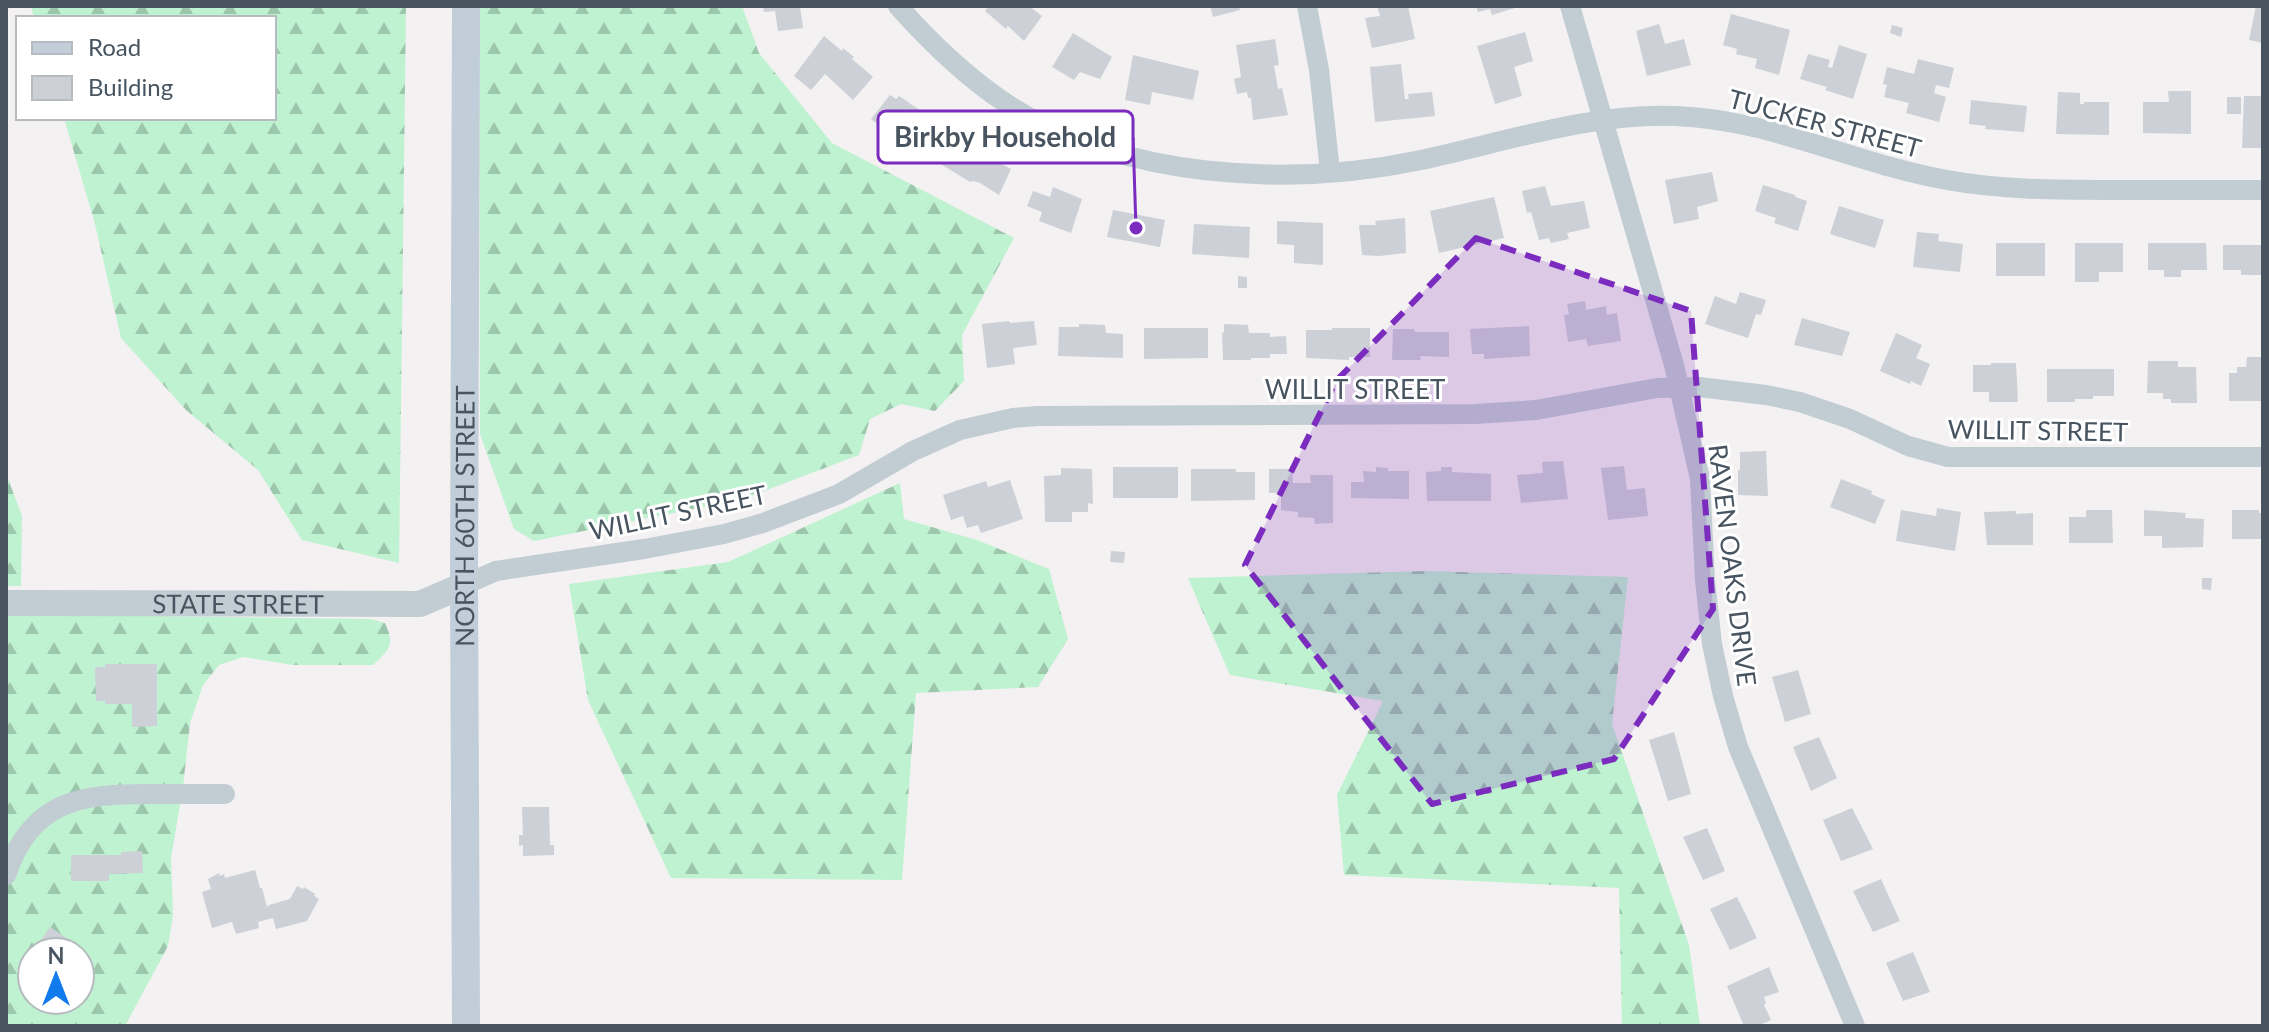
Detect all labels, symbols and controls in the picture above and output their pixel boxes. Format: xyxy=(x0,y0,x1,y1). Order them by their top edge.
legend xyxy=(16,16,276,120)
text: Road xyxy=(88,32,141,61)
text: Building xyxy=(88,72,173,101)
street label: TUCKER STREET xyxy=(1725,82,1925,164)
callout: Birkby Household xyxy=(878,111,1133,163)
text: Birkby Household xyxy=(894,119,1116,153)
street label: WILLIT STREET xyxy=(1265,373,1445,405)
street label: NORTH 60TH STREET xyxy=(448,385,481,647)
street label: WILLIT STREET xyxy=(1947,412,2129,448)
street label: RAVEN OAKS DRIVE xyxy=(1702,442,1764,688)
street label: WILLIT STREET xyxy=(586,478,770,546)
street label: STATE STREET xyxy=(152,587,324,620)
north arrow xyxy=(16,936,96,1016)
text: N xyxy=(48,942,64,969)

